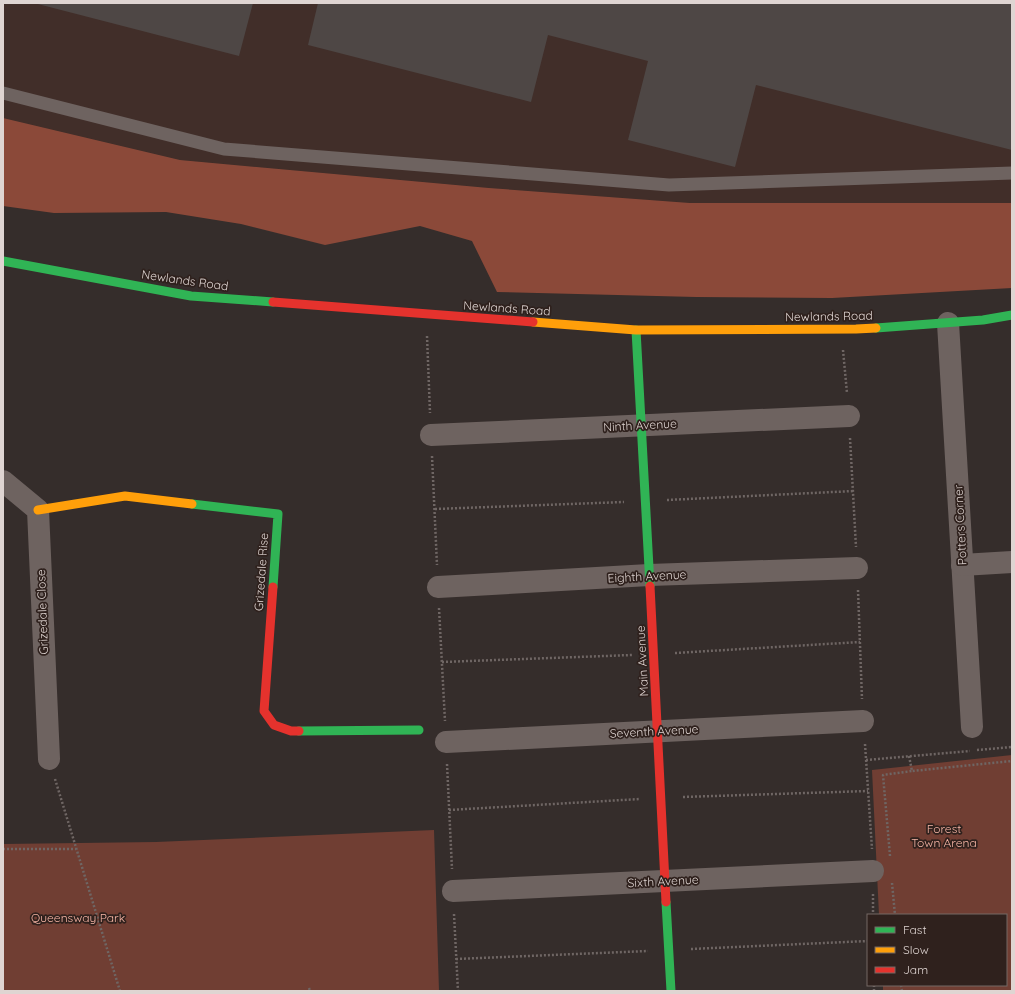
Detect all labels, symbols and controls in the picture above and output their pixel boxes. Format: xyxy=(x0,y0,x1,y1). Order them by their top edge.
street label: Newlands Road xyxy=(141,266,229,294)
street label: Newlands Road xyxy=(463,297,551,319)
street label: Newlands Road xyxy=(785,308,873,324)
street label: Ninth Avenue xyxy=(603,416,677,434)
street label: Potters Corner xyxy=(950,484,970,566)
street label: Grizedale Rise xyxy=(251,532,271,612)
street label: Eighth Avenue xyxy=(607,566,687,586)
street label: Grizedale Close xyxy=(33,569,51,655)
street label: Main Avenue xyxy=(633,625,651,697)
street label: Seventh Avenue xyxy=(609,721,699,741)
park label: Forest Town Arena xyxy=(911,821,977,850)
street label: Sixth Avenue xyxy=(627,872,699,890)
park label: Queensway Park xyxy=(31,910,125,925)
legend xyxy=(867,914,1007,986)
text: Fast xyxy=(903,922,927,937)
text: Slow xyxy=(903,942,929,957)
text: Jam xyxy=(903,962,928,977)

